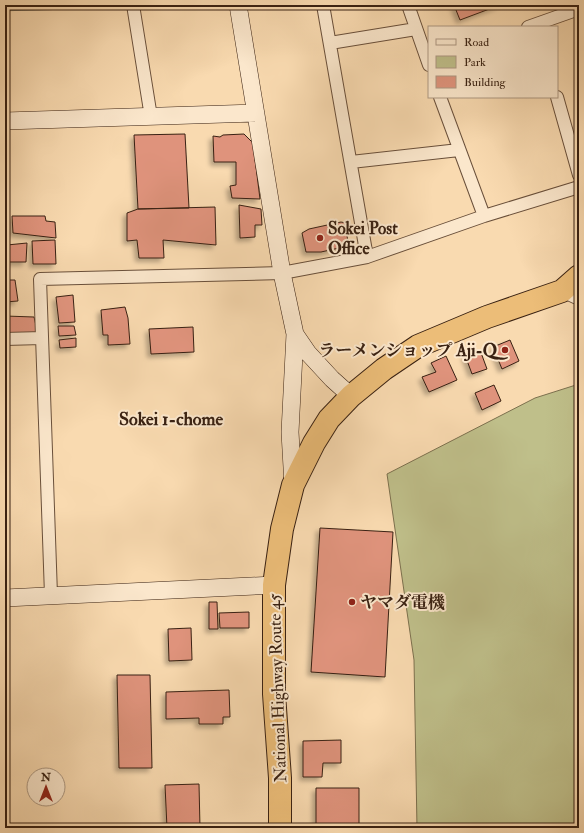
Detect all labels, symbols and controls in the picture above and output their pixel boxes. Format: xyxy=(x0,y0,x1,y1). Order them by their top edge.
legend xyxy=(428,26,558,98)
text: Road xyxy=(464,35,489,50)
text: Park xyxy=(464,55,486,70)
text: Building xyxy=(464,75,507,90)
place label: Sokei Post Office xyxy=(328,218,398,259)
marker: Sokei Post Office xyxy=(315,233,325,243)
place label: ラーメンショップ Aji-Q xyxy=(318,340,509,362)
marker: ラーメンショップ Aji-Q xyxy=(500,345,510,355)
district label: Sokei 1-chome xyxy=(119,408,223,431)
place label: ヤマダ電機 xyxy=(360,592,445,613)
street label: National Highway Route 45 xyxy=(264,593,292,783)
marker: ヤマダ電機 xyxy=(347,597,357,607)
north arrow xyxy=(26,767,66,807)
text: N xyxy=(40,771,52,784)

